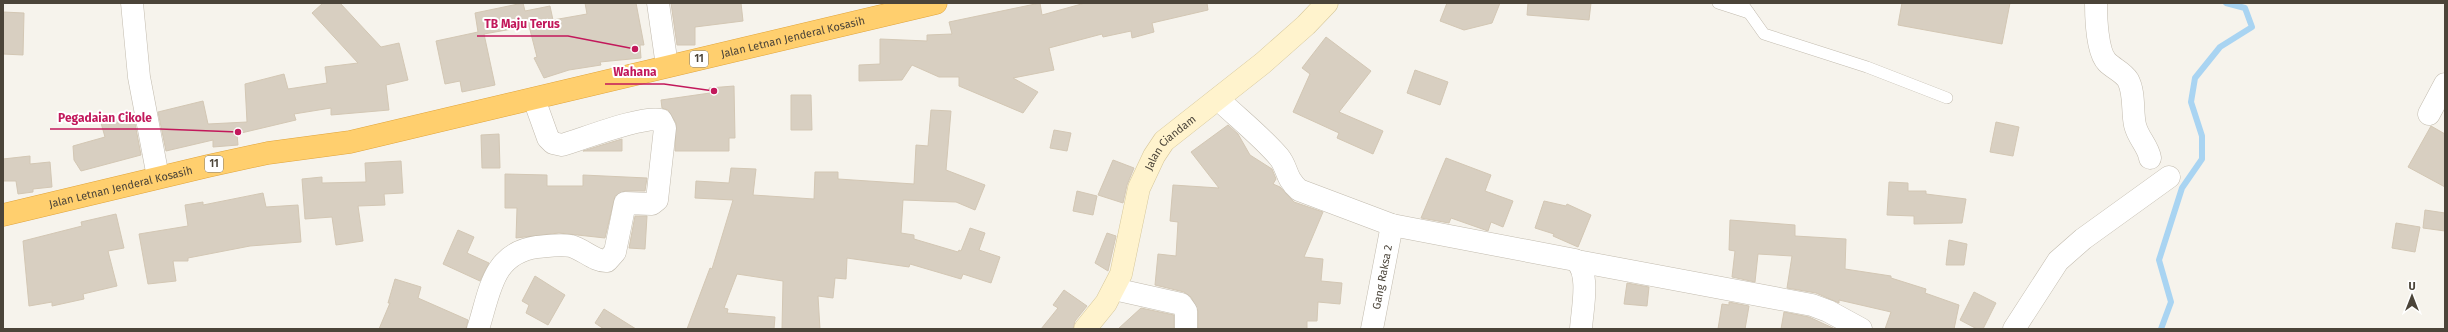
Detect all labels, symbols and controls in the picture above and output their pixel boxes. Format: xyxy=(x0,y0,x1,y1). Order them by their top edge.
callout: TB Maju Terus xyxy=(477,12,568,36)
street label: Jalan Letnan Jenderal Kosasih xyxy=(720,14,866,60)
text: TB Maju Terus xyxy=(484,17,560,31)
road number: 11 xyxy=(690,51,708,67)
callout: Wahana xyxy=(605,60,664,84)
text: Wahana xyxy=(613,65,657,79)
callout: Pegadaian Cikole xyxy=(50,105,160,129)
text: Pegadaian Cikole xyxy=(58,111,152,125)
street label: Jalan Ciandam xyxy=(1142,112,1198,172)
road number: 11 xyxy=(205,156,223,172)
street label: Jalan Letnan Jenderal Kosasih xyxy=(47,163,194,210)
street label: Gang Raksa 2 xyxy=(1369,244,1395,310)
north arrow xyxy=(2392,276,2432,316)
text: U xyxy=(2408,280,2416,293)

